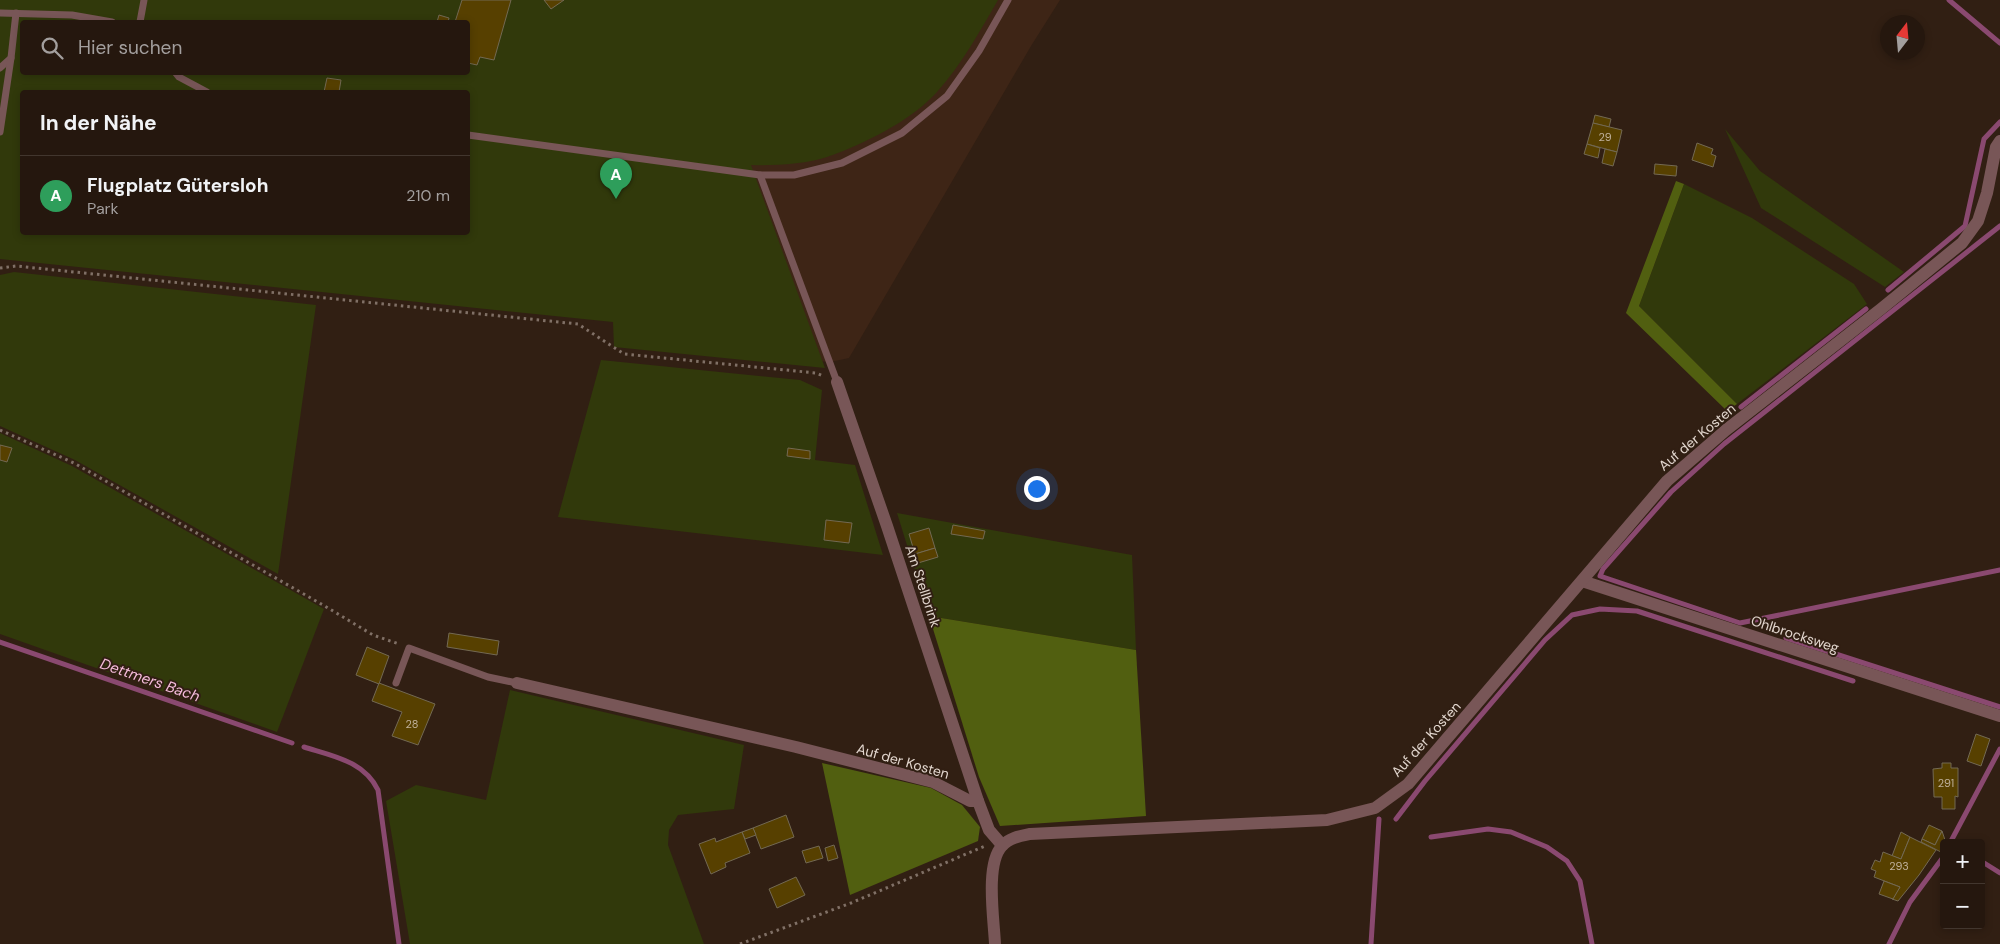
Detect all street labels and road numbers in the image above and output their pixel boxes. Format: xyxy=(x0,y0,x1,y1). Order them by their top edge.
street label: Auf der Kosten xyxy=(1655,399,1739,475)
street label: Am Stellbrink xyxy=(901,543,945,629)
street label: Ohlbrocksweg xyxy=(1749,611,1841,657)
street label: Auf der Kosten xyxy=(1387,698,1465,780)
street label: Auf der Kosten xyxy=(855,739,951,783)

